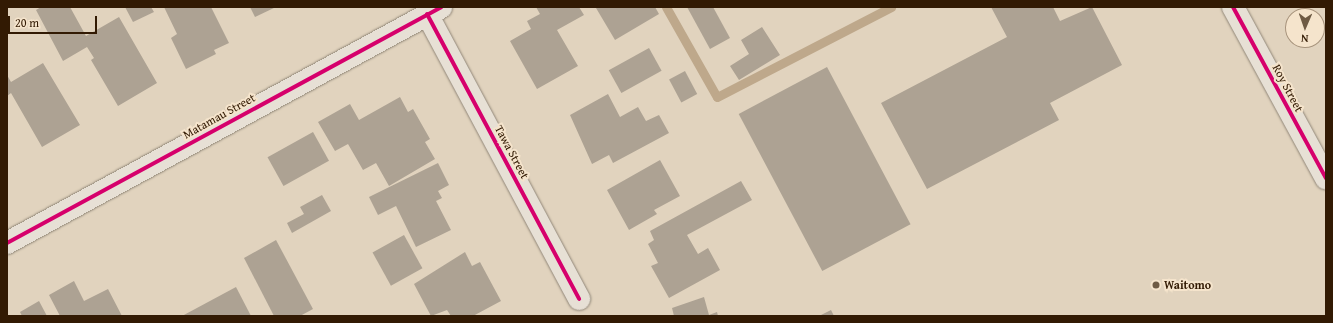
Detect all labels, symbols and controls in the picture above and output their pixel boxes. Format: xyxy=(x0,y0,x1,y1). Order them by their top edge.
scale bar xyxy=(10,8,99,34)
north arrow xyxy=(1285,8,1325,48)
text: 20 m xyxy=(15,14,39,31)
text: N xyxy=(1301,31,1309,47)
street label: Roy Street xyxy=(1269,62,1307,114)
street label: Matamau Street xyxy=(180,90,258,142)
street label: Tawa Street xyxy=(492,123,532,181)
place label: Waitomo xyxy=(1164,278,1211,292)
marker: Waitomo xyxy=(1151,280,1161,290)

